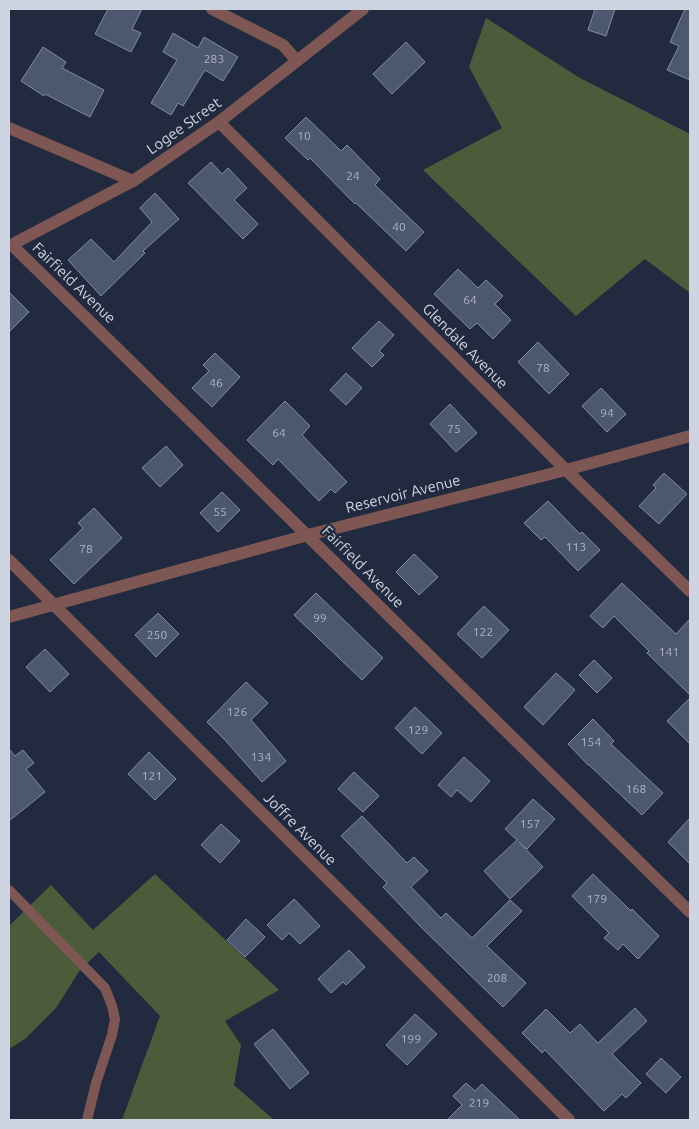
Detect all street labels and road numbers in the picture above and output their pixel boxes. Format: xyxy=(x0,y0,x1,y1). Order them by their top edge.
street label: Logee Street xyxy=(143,94,224,157)
street label: Fairfield Avenue xyxy=(29,239,119,327)
street label: Glendale Avenue xyxy=(419,300,511,392)
street label: Reservoir Avenue xyxy=(344,471,462,516)
street label: Fairfield Avenue xyxy=(319,522,408,611)
street label: Joffre Avenue xyxy=(261,789,340,868)

